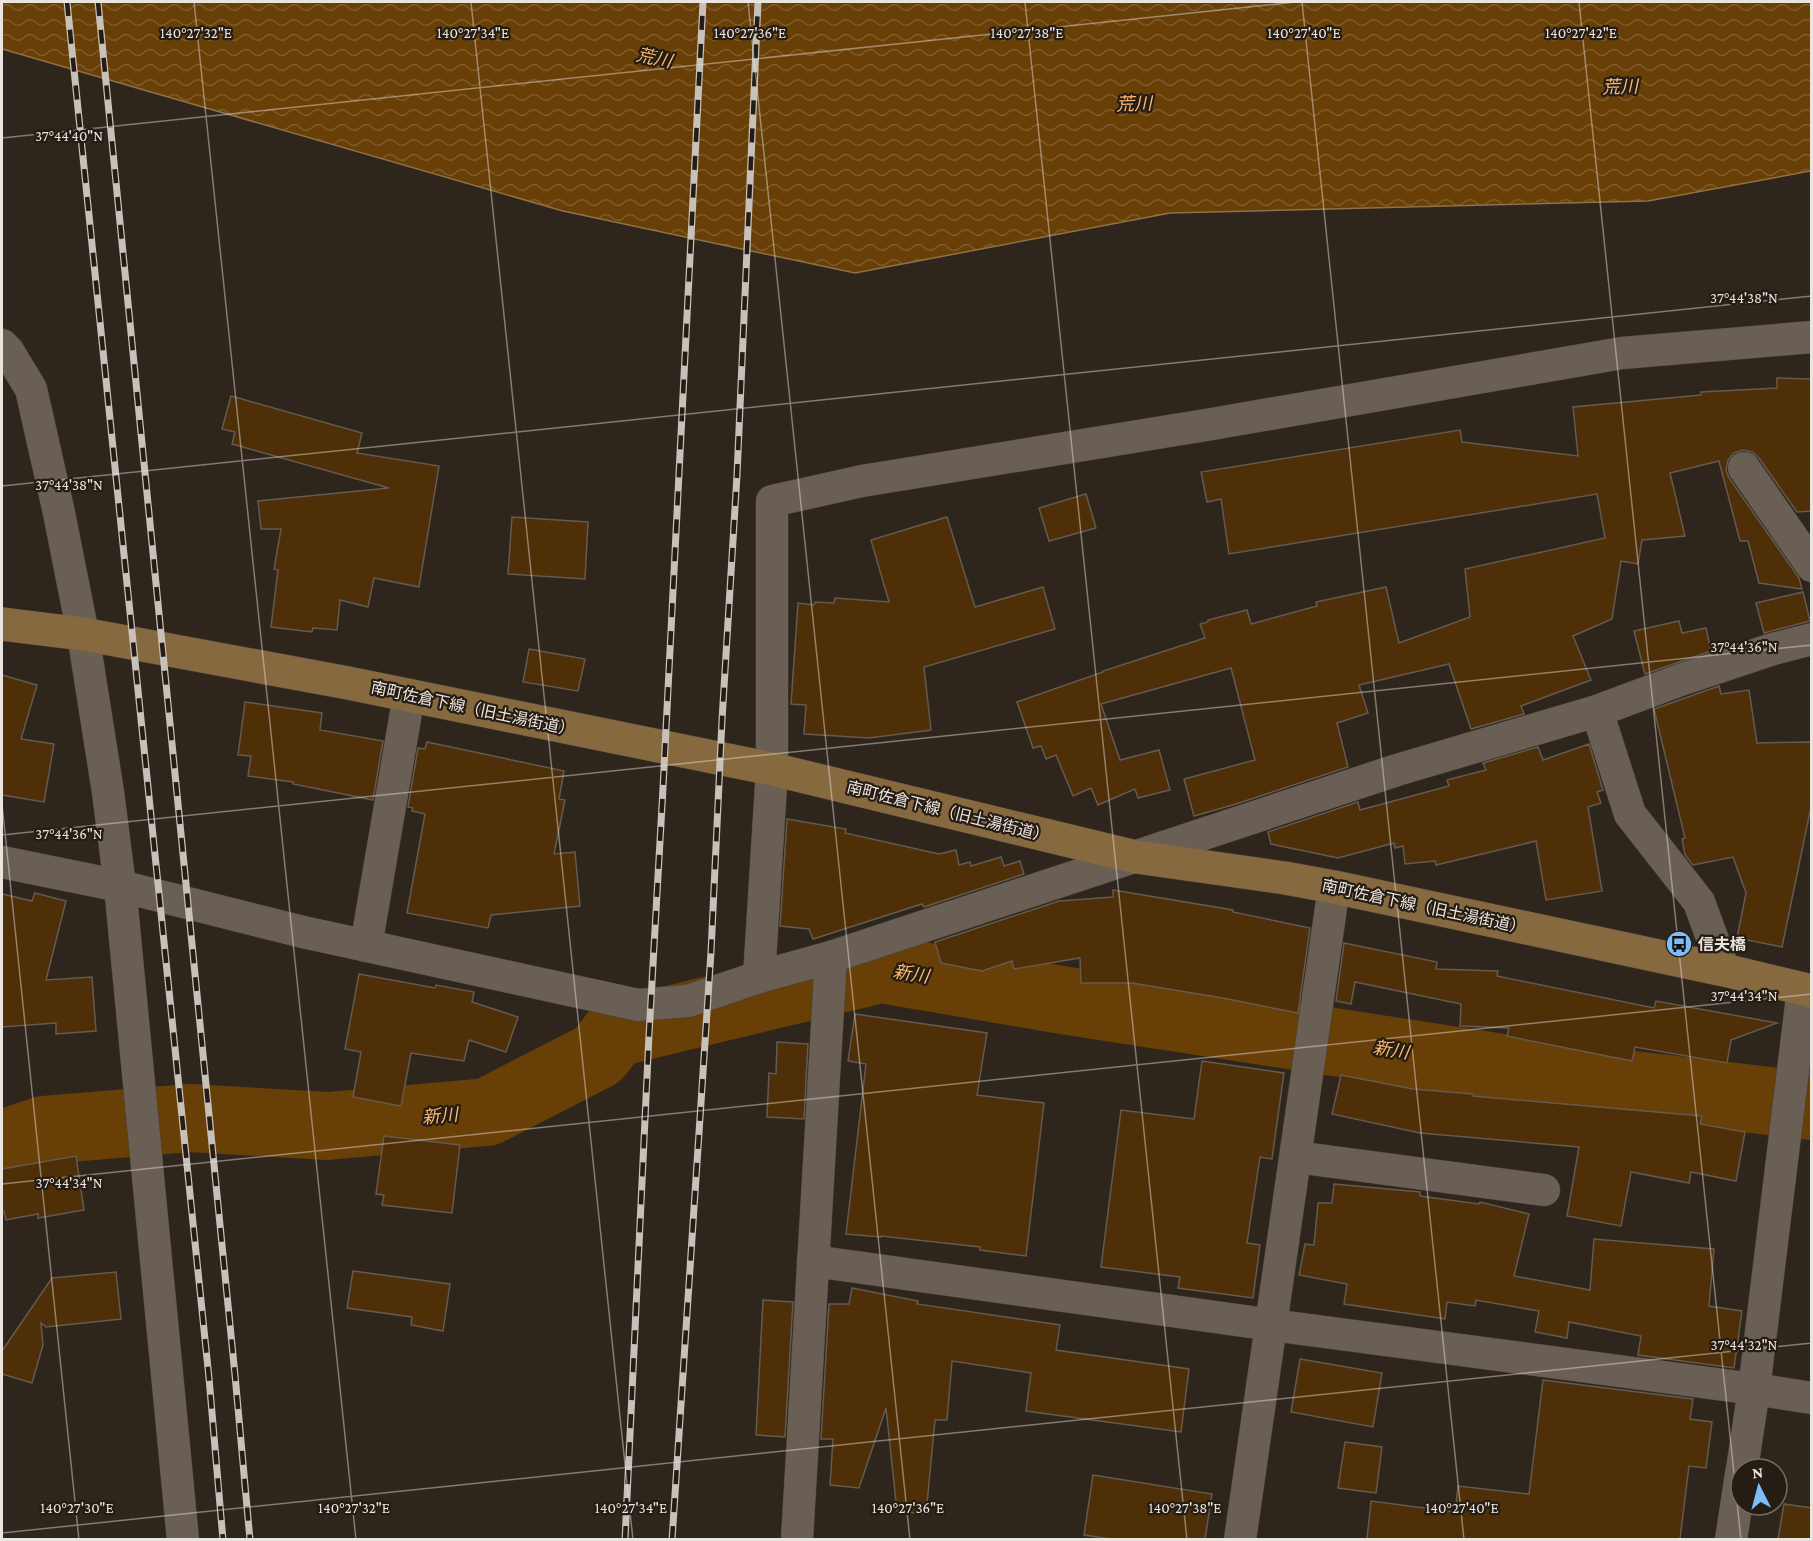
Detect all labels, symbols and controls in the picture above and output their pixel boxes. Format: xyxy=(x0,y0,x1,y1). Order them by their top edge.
text: 140°27'32"E xyxy=(160,25,232,41)
text: 140°27'34"E xyxy=(437,25,509,41)
text: 140°27'36"E xyxy=(714,25,786,41)
text: 140°27'38"E xyxy=(991,25,1063,41)
text: 140°27'40"E xyxy=(1267,25,1341,41)
text: 140°27'42"E xyxy=(1545,25,1617,41)
water label: 荒川 xyxy=(634,44,676,72)
water label: 荒川 xyxy=(1602,76,1640,98)
water label: 荒川 xyxy=(1116,93,1154,115)
text: 37°44'40"N xyxy=(35,128,103,144)
text: 37°44'38"N xyxy=(1710,290,1778,306)
text: 37°44'38"N xyxy=(35,477,103,493)
text: 37°44'36"N xyxy=(1710,639,1778,655)
street label: 南町佐倉下線（旧土湯街道） xyxy=(369,679,576,738)
street label: 南町佐倉下線（旧土湯街道） xyxy=(845,778,1051,845)
text: 37°44'36"N xyxy=(35,826,103,842)
street label: 南町佐倉下線（旧土湯街道） xyxy=(1320,877,1527,936)
bus stop icon: 信夫橋 xyxy=(1664,929,1694,959)
place label: 信夫橋 xyxy=(1697,936,1746,953)
water label: 新川 xyxy=(892,961,932,987)
text: 37°44'34"N xyxy=(1710,988,1778,1004)
water label: 新川 xyxy=(1372,1037,1412,1063)
water label: 新川 xyxy=(421,1104,461,1128)
text: 37°44'34"N xyxy=(35,1175,103,1191)
text: 37°44'32"N xyxy=(1711,1337,1778,1353)
north arrow xyxy=(1729,1457,1789,1517)
text: N xyxy=(1751,1464,1764,1482)
text: 140°27'30"E xyxy=(40,1500,114,1516)
text: 140°27'32"E xyxy=(318,1500,390,1516)
text: 140°27'34"E xyxy=(595,1500,667,1516)
text: 140°27'36"E xyxy=(872,1500,944,1516)
text: 140°27'38"E xyxy=(1149,1500,1221,1516)
text: 140°27'40"E xyxy=(1425,1500,1499,1516)

